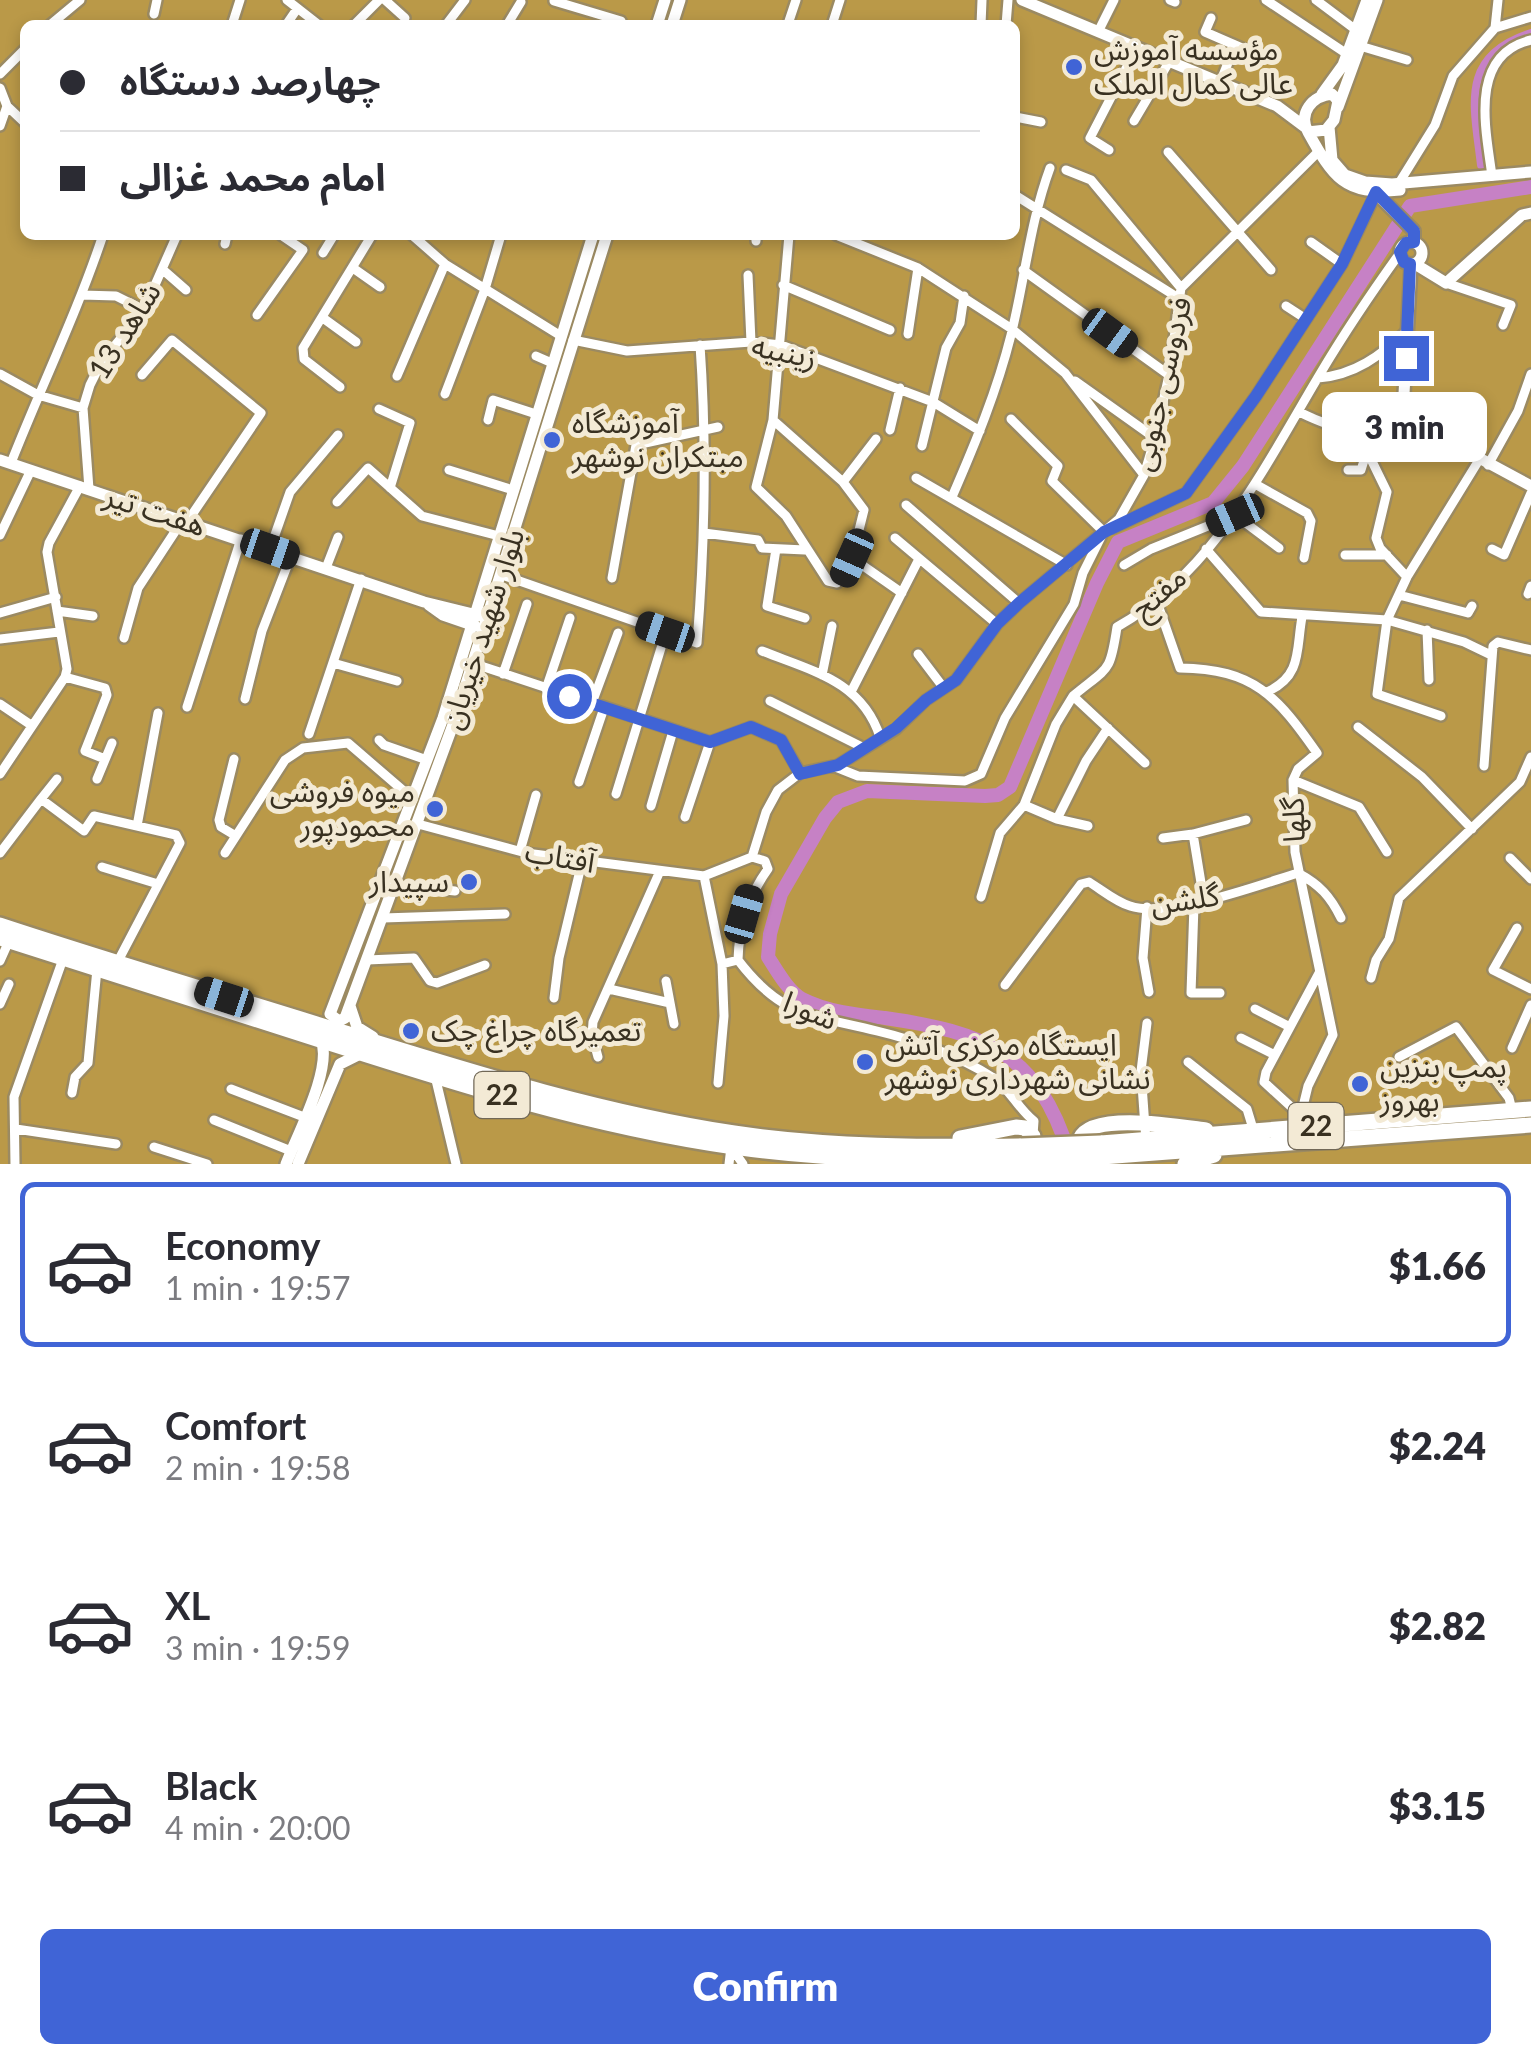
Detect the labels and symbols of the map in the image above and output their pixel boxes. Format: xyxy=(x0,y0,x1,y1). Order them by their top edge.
place label: مؤسسه آموزش عالی کمال الملک xyxy=(1094,30,1293,102)
marker: مؤسسه آموزش عالی کمال الملک xyxy=(1063,56,1085,78)
street label: شاهد 13 xyxy=(79,275,167,385)
street label: فردوسی جنوبی xyxy=(1123,293,1199,474)
car xyxy=(1077,303,1143,363)
street label: زینبیه xyxy=(748,326,820,375)
route end xyxy=(1384,336,1429,381)
callout: 3 min xyxy=(1324,393,1488,463)
place label: آموزشگاه مبتکران نوشهر xyxy=(571,403,744,474)
marker: آموزشگاه مبتکران نوشهر xyxy=(541,429,563,451)
street label: هفت تیر xyxy=(99,476,211,543)
car xyxy=(1201,489,1269,541)
street label: بلوار شهید خیریان xyxy=(432,524,531,734)
car xyxy=(826,524,878,592)
car xyxy=(237,525,303,573)
street label: مفتح xyxy=(1123,558,1197,630)
car xyxy=(632,608,698,656)
route start xyxy=(547,674,592,719)
place label: میوه فروشی محمودپور xyxy=(270,772,415,845)
street label: گلها xyxy=(1273,796,1312,843)
marker: میوه فروشی محمودپور xyxy=(424,798,446,820)
street label: آفتاب xyxy=(523,831,599,880)
place label: سپیدار xyxy=(368,862,449,901)
marker: سپیدار xyxy=(458,871,480,893)
street label: گلشن xyxy=(1148,875,1222,922)
car xyxy=(721,881,767,947)
car xyxy=(191,973,257,1021)
street label: شورا xyxy=(778,982,843,1037)
place label: تعمیرگاه چراغ چک xyxy=(431,1011,641,1053)
marker: تعمیرگاه چراغ چک xyxy=(400,1020,422,1042)
place label: ایستگاه مرکزی آتش نشانی شهرداری نوشهر xyxy=(884,1025,1151,1096)
place label: پمپ بنزین بهروز xyxy=(1379,1047,1507,1118)
marker: ایستگاه مرکزی آتش نشانی شهرداری نوشهر xyxy=(854,1051,876,1073)
road number: 22 xyxy=(474,1072,530,1118)
marker: پمپ بنزین بهروز xyxy=(1349,1073,1371,1095)
road number: 22 xyxy=(1288,1103,1344,1149)

